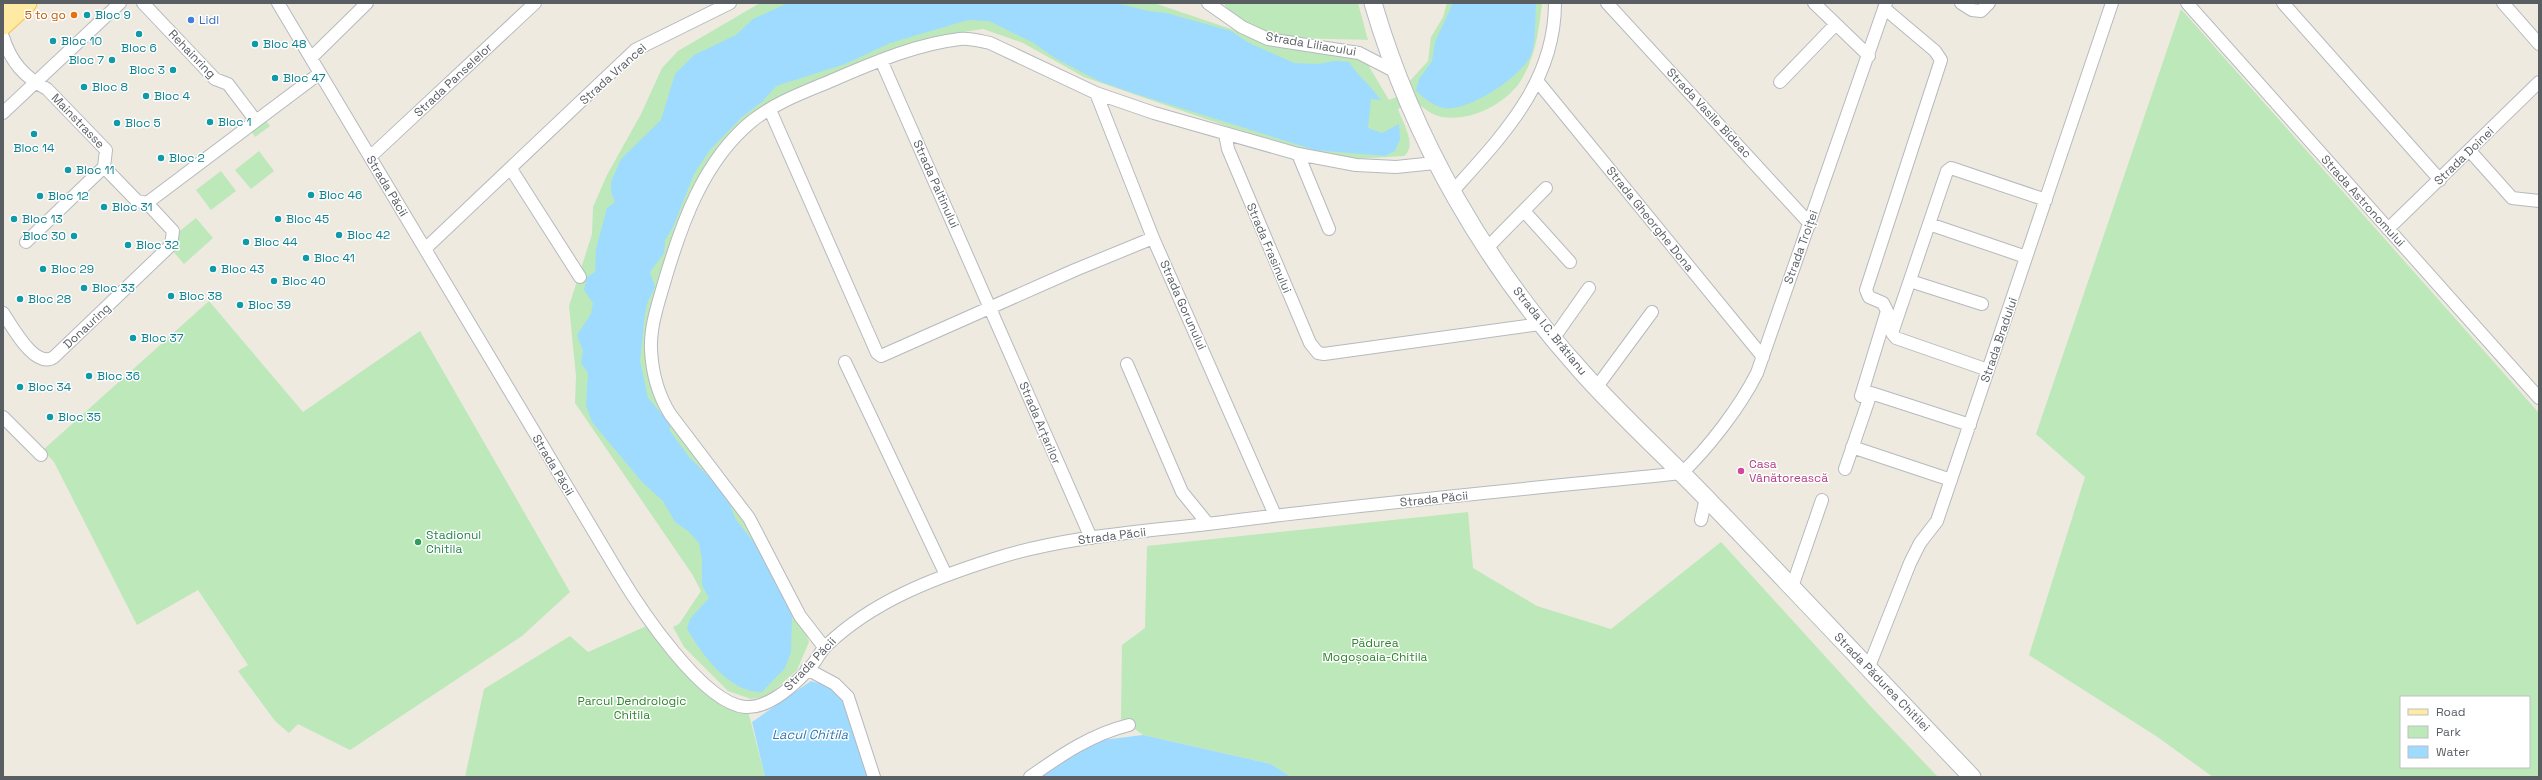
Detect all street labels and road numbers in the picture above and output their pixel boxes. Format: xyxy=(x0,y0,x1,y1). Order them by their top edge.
street label: Rehainring xyxy=(165,26,219,82)
street label: Strada Liliacului xyxy=(1265,28,1358,60)
street label: Strada Panselelor xyxy=(410,39,496,120)
street label: Strada Vrancei xyxy=(576,40,650,108)
street label: Strada Vasile Bideac xyxy=(1663,65,1755,161)
street label: Mainstrasse xyxy=(48,90,108,152)
street label: Strada Doinei xyxy=(2431,123,2497,189)
street label: Strada Paltinului xyxy=(909,137,963,231)
street label: Strada Astronomului xyxy=(2318,152,2408,250)
street label: Strada Păcii xyxy=(362,153,412,220)
street label: Strada Gheorghe Dona xyxy=(1603,163,1697,275)
street label: Strada Frasinului xyxy=(1243,201,1295,296)
street label: Strada Troiței xyxy=(1780,208,1822,286)
street label: Strada Gorunului xyxy=(1156,258,1210,352)
street label: Strada I.C. Brătianu xyxy=(1509,283,1591,379)
street label: Strada Bradului xyxy=(1977,295,2021,385)
street label: Donauring xyxy=(60,300,114,352)
street label: Strada Arțarilor xyxy=(1015,379,1065,467)
street label: Strada Păcii xyxy=(528,432,578,499)
street label: Strada Păcii xyxy=(1399,487,1469,511)
street label: Strada Păcii xyxy=(1077,524,1147,548)
street label: Strada Pădurea Chitilei xyxy=(1831,629,1933,735)
street label: Strada Păcii xyxy=(780,634,840,694)

